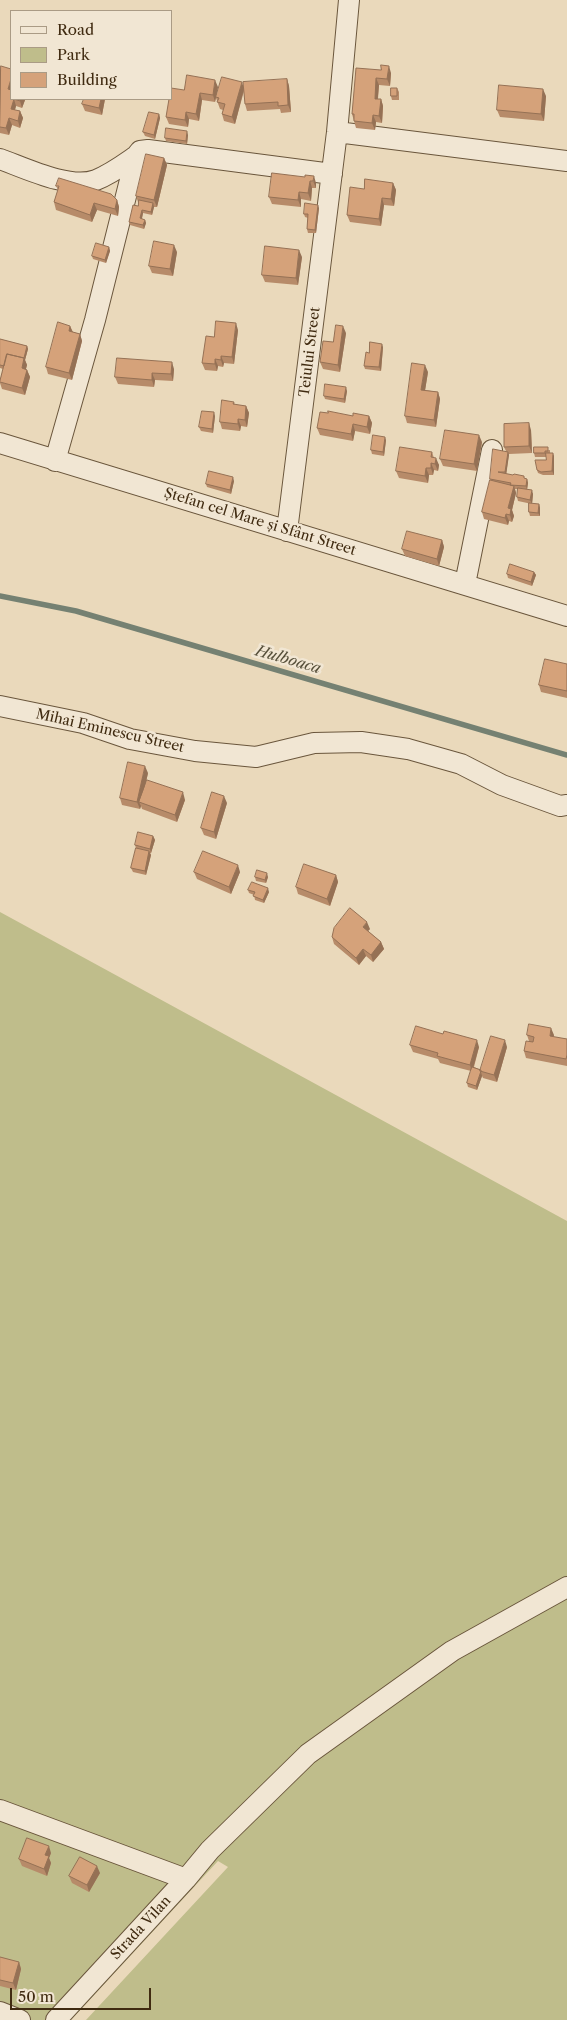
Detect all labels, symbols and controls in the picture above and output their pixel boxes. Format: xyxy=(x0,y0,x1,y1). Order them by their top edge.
legend xyxy=(10,10,172,100)
text: Road xyxy=(57,20,94,39)
text: Park xyxy=(57,45,90,64)
text: Building xyxy=(57,70,117,89)
street label: Teiului Street xyxy=(296,306,324,398)
street label: Ștefan cel Mare și Sfânt Street xyxy=(162,485,358,559)
water label: Hulboaca xyxy=(253,642,323,678)
street label: Mihai Eminescu Street xyxy=(34,706,186,756)
street label: Strada Vilan xyxy=(107,1893,175,1963)
scale bar xyxy=(12,1978,154,2010)
text: 50 m xyxy=(18,1987,54,2006)

